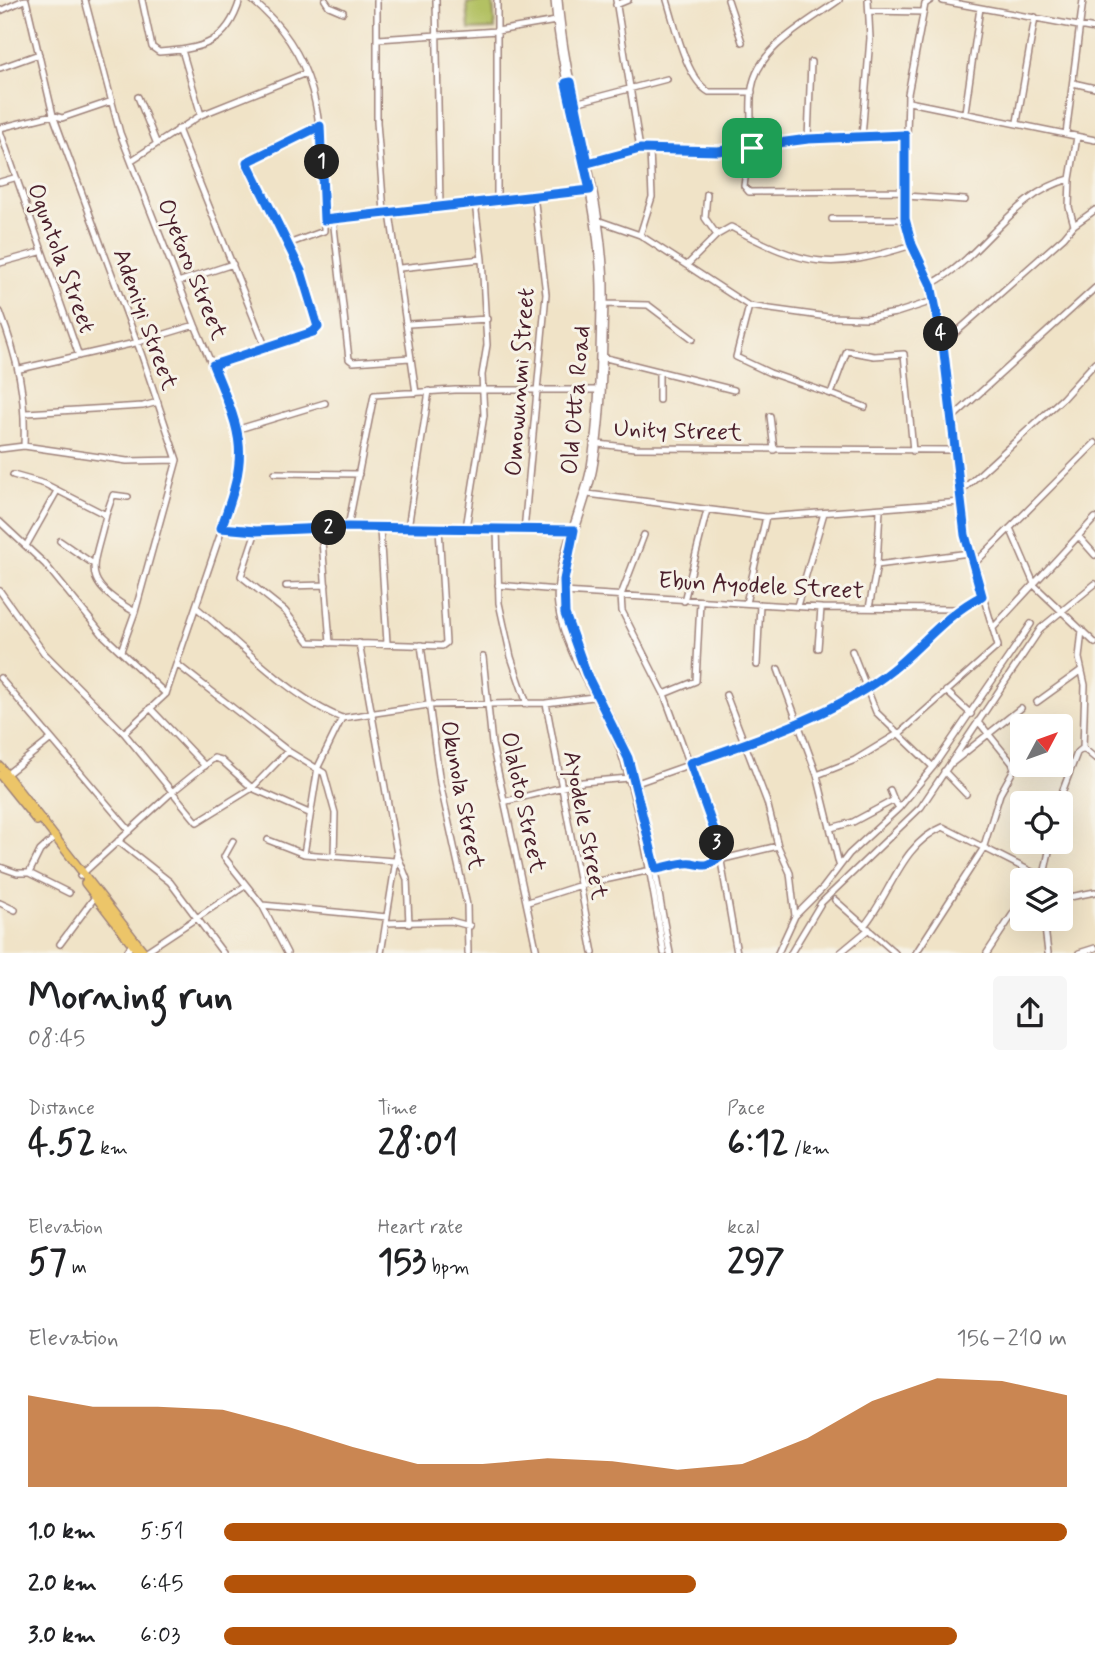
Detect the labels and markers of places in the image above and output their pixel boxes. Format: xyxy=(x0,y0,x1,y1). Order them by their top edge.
pin xyxy=(722,118,782,178)
pin: 1 xyxy=(304,144,340,180)
pin: 4 xyxy=(923,316,958,352)
pin: 2 xyxy=(312,510,346,546)
pin: 3 xyxy=(700,826,734,860)

